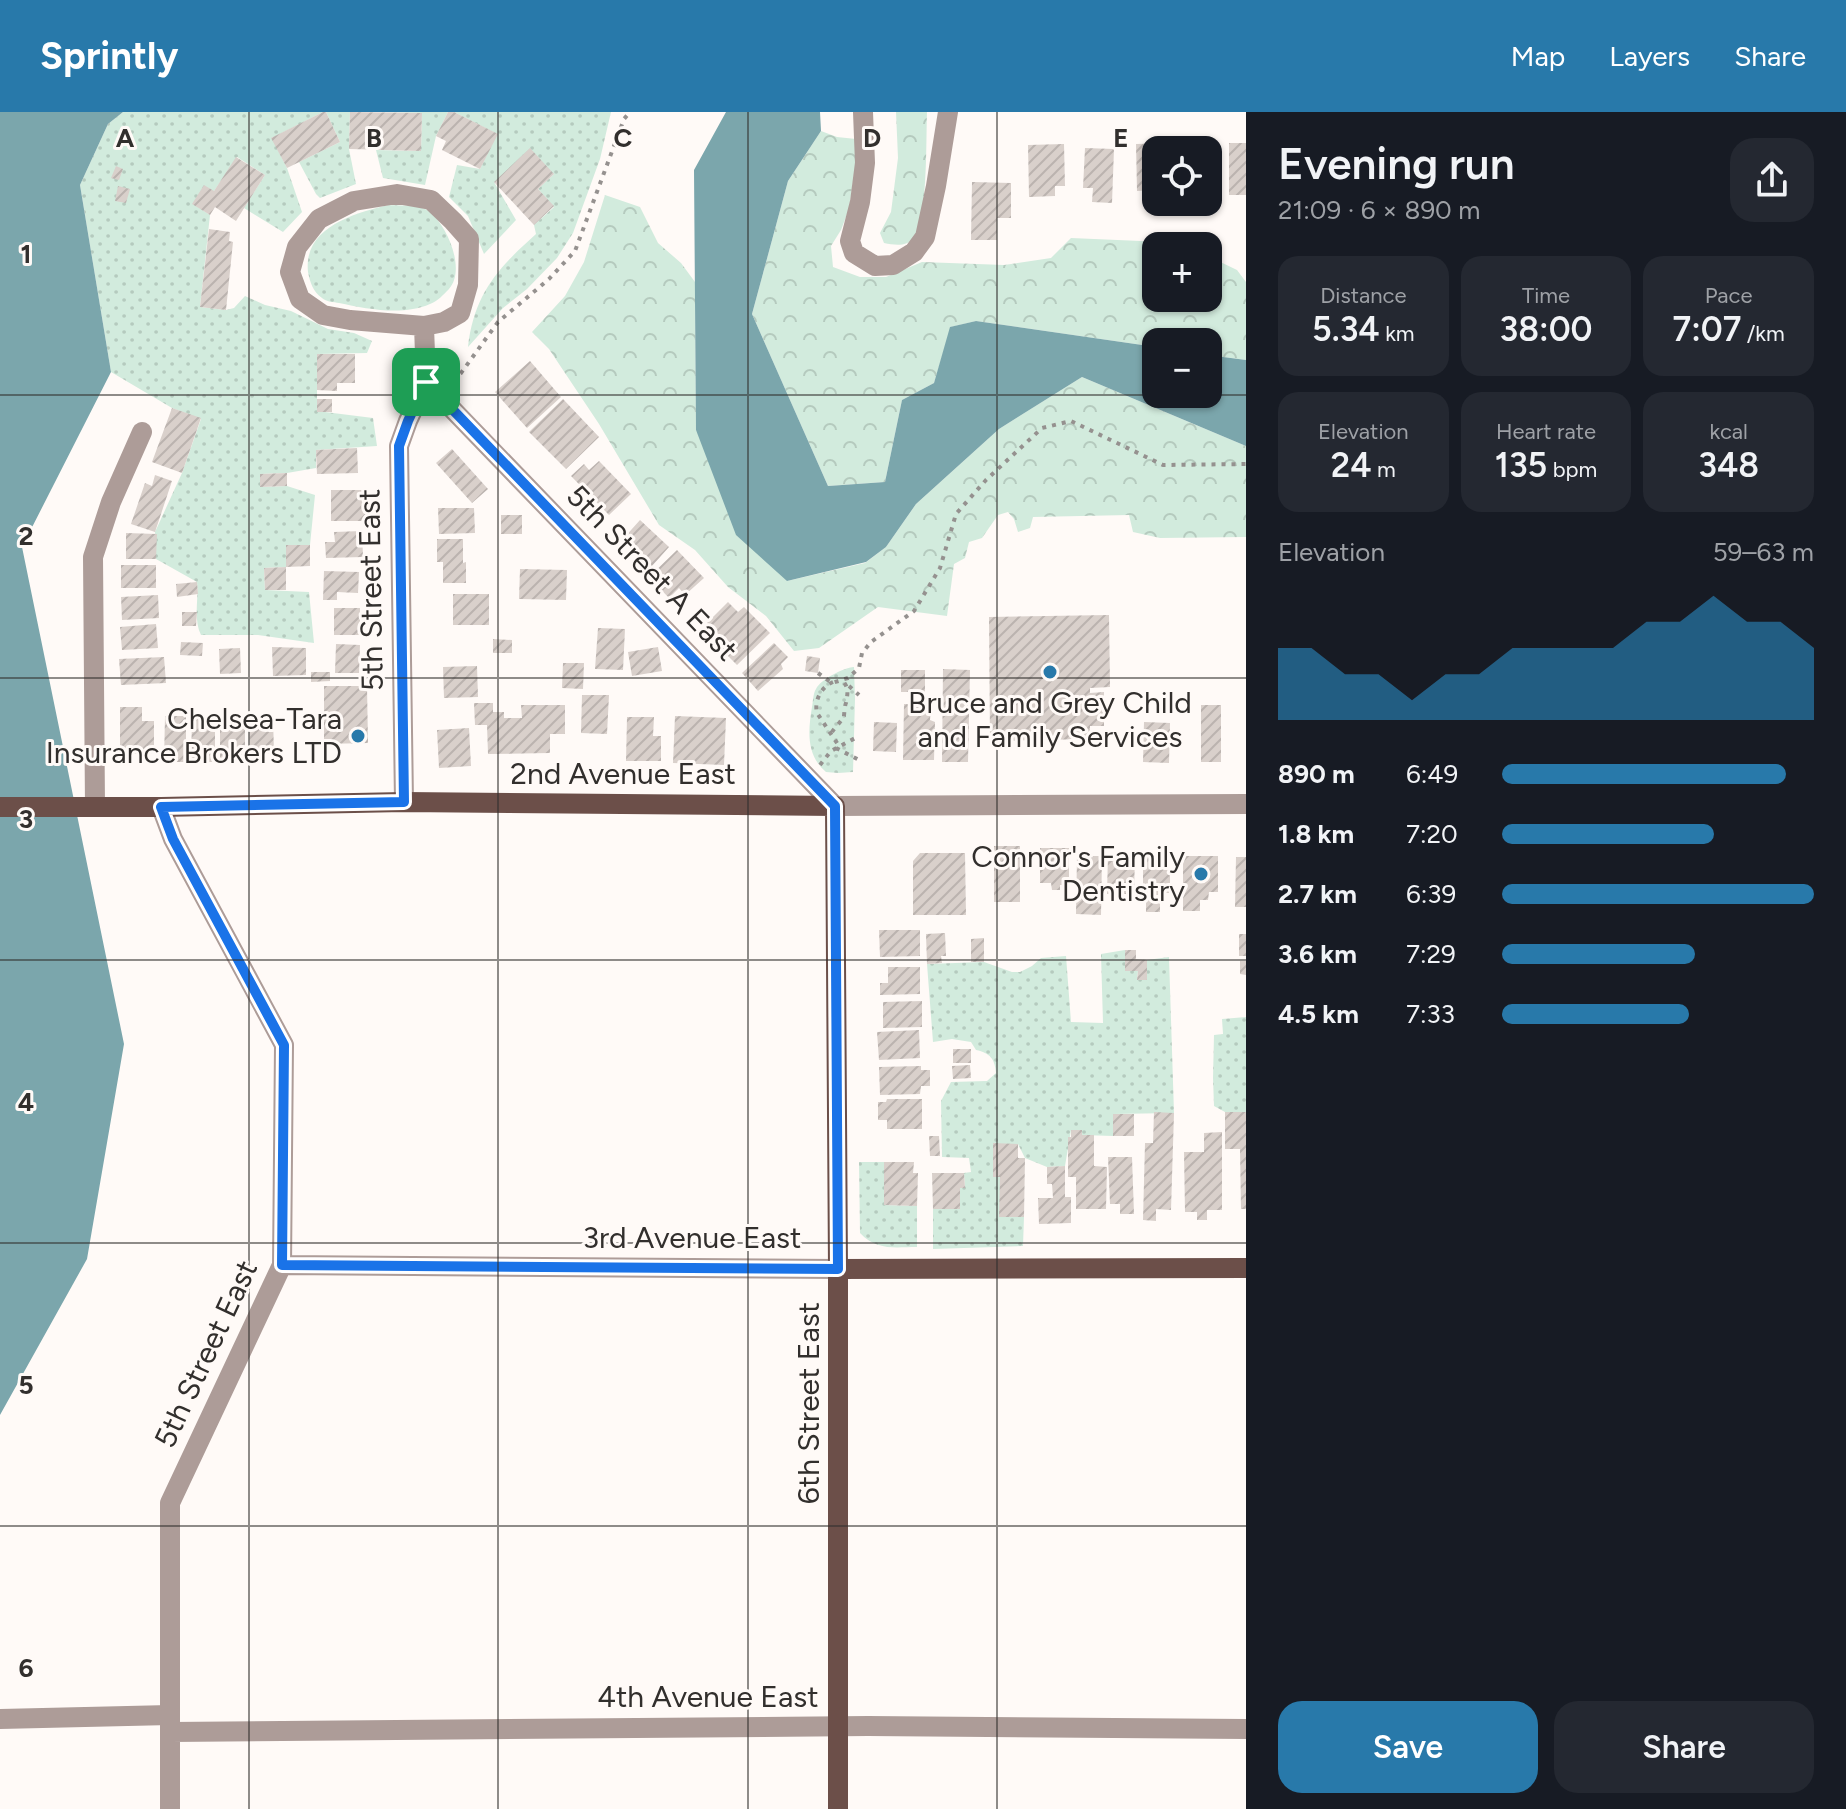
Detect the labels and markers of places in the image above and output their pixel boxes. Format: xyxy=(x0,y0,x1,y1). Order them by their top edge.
pin xyxy=(392,348,460,416)
marker: Bruce and Grey Child and Family Services xyxy=(1041,663,1059,681)
place label: Bruce and Grey Child and Family Services xyxy=(908,684,1192,755)
place label: Chelsea-Tara Insurance Brokers LTD xyxy=(46,700,342,771)
marker: Chelsea-Tara Insurance Brokers LTD xyxy=(349,727,367,745)
place label: Connor's Family Dentistry xyxy=(971,838,1185,909)
marker: Connor's Family Dentistry xyxy=(1192,865,1210,883)

